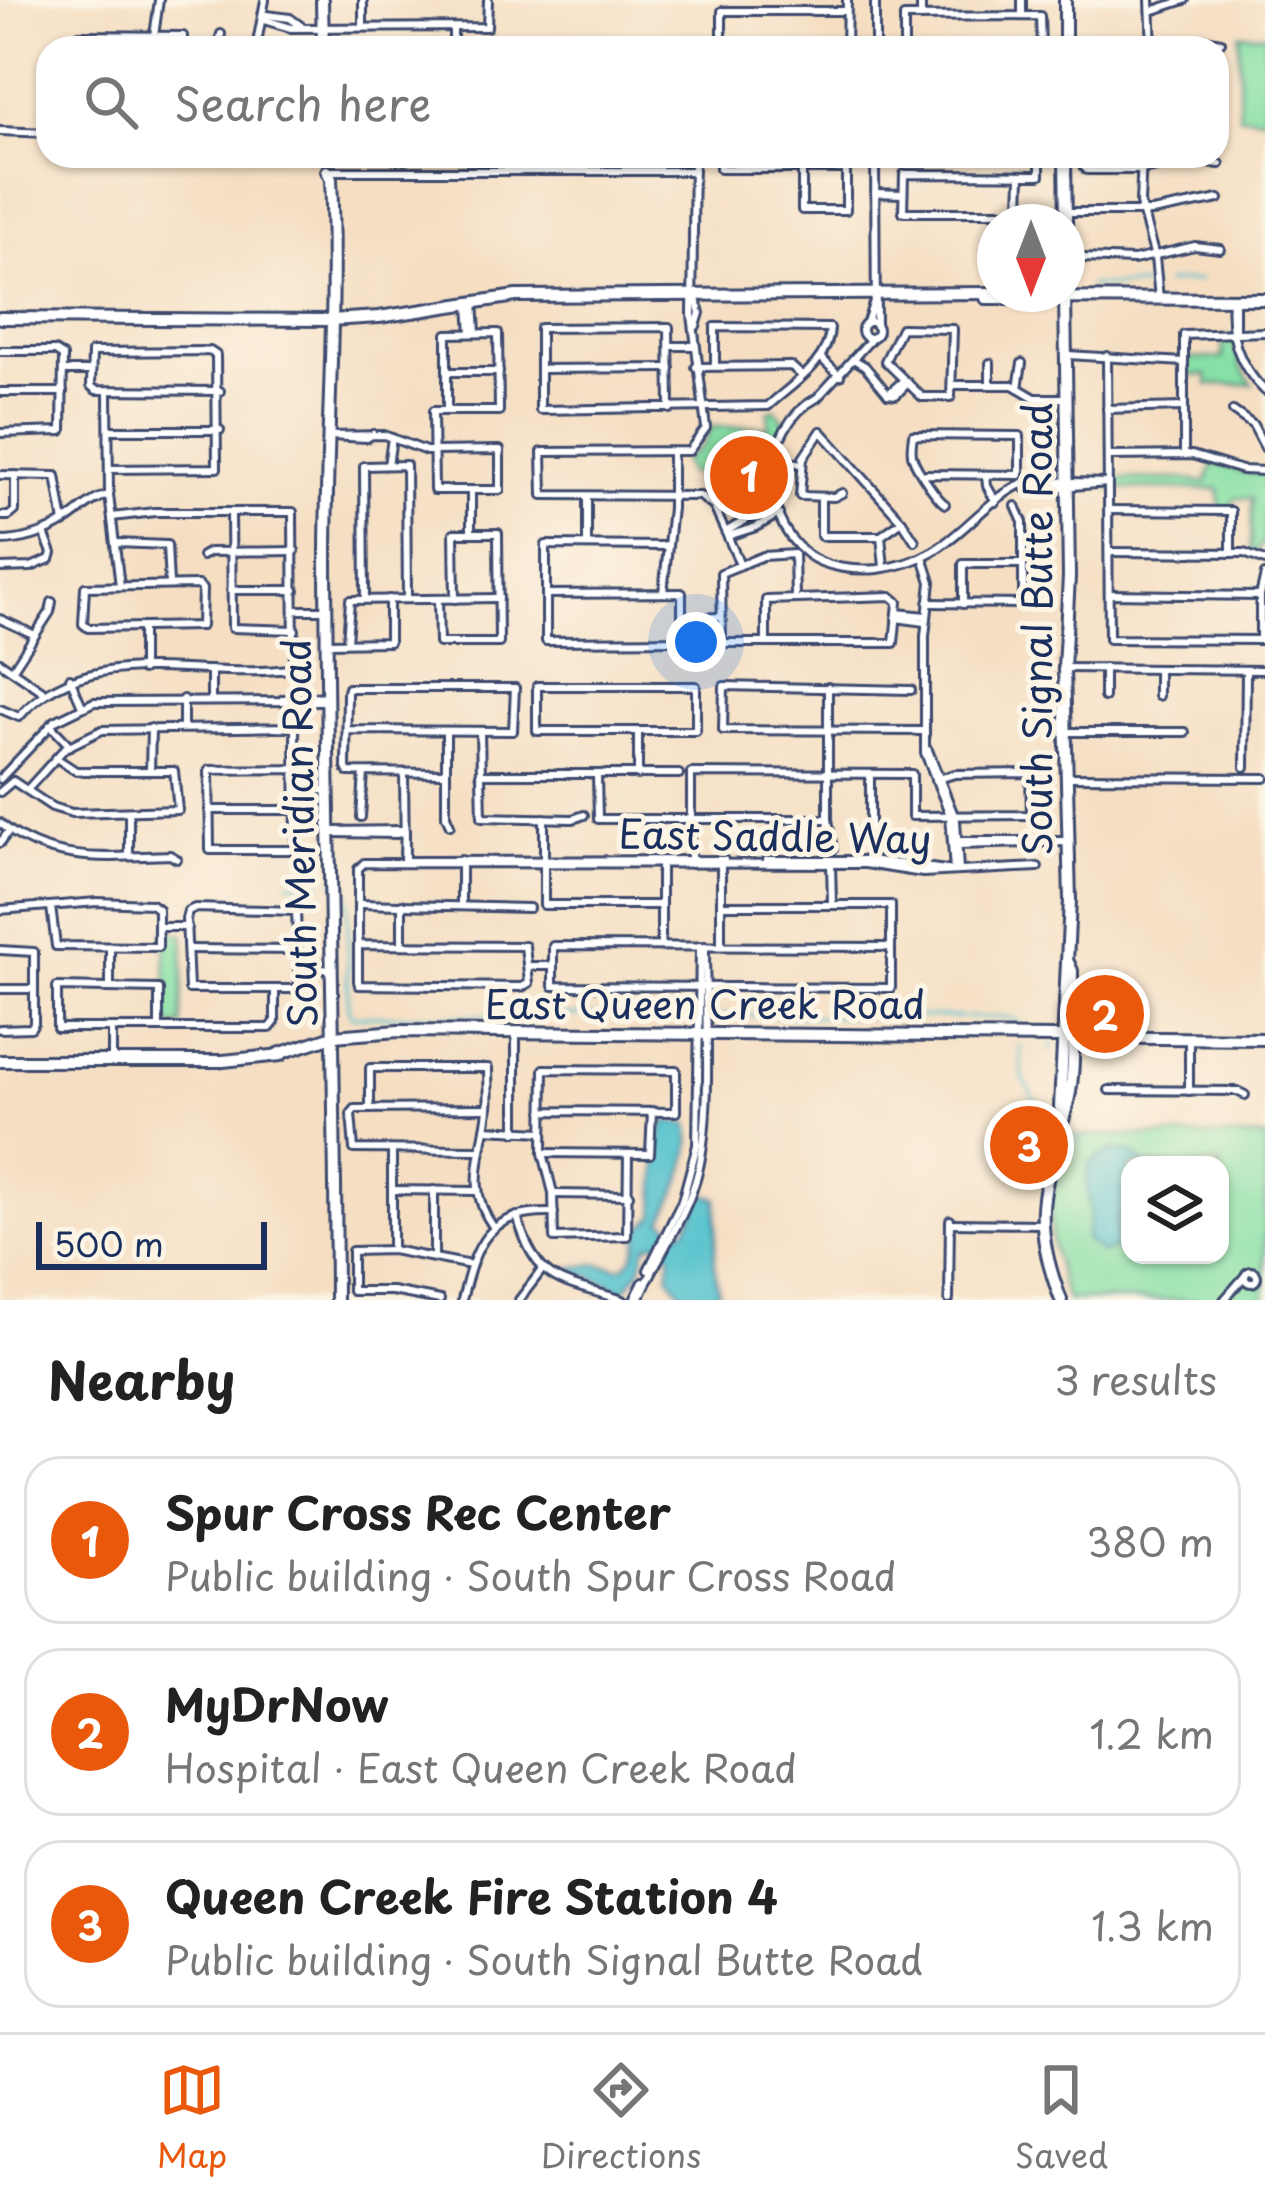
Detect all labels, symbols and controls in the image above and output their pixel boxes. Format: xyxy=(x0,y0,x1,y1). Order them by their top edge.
search box xyxy=(36,36,1229,168)
text: Search here xyxy=(174,68,431,136)
icon: search xyxy=(78,69,144,135)
north arrow xyxy=(977,204,1085,312)
street label: South Signal Butte Road xyxy=(1006,402,1065,856)
pin: 1 xyxy=(710,430,788,520)
your location xyxy=(666,612,726,672)
street label: South Meridian Road xyxy=(265,638,330,1028)
street label: East Saddle Way xyxy=(618,802,932,867)
pin: 2 xyxy=(1066,969,1144,1059)
street label: East Queen Creek Road xyxy=(485,973,925,1032)
pin: 3 xyxy=(990,1100,1068,1190)
map controls xyxy=(1121,1156,1229,1264)
button: layers xyxy=(1121,1156,1229,1264)
scale bar xyxy=(36,1216,267,1269)
text: 500 m xyxy=(54,1218,164,1268)
text: Nearby xyxy=(48,1340,235,1417)
text: 3 results xyxy=(1054,1349,1217,1408)
text: Spur Cross Rec Center xyxy=(165,1477,671,1545)
text: 1 xyxy=(81,1511,99,1570)
text: 380 m xyxy=(1086,1511,1214,1570)
text: Public building · South Spur Cross Road xyxy=(165,1545,897,1604)
text: MyDrNow xyxy=(165,1669,389,1737)
text: 2 xyxy=(76,1703,104,1762)
text: 1.2 km xyxy=(1090,1703,1214,1762)
text: Hospital · East Queen Creek Road xyxy=(165,1737,797,1796)
text: Queen Creek Fire Station 4 xyxy=(165,1861,778,1929)
text: 3 xyxy=(77,1895,103,1954)
text: 1.3 km xyxy=(1091,1895,1214,1954)
text: Public building · South Signal Butte Road xyxy=(165,1929,923,1988)
tab: Map xyxy=(157,2057,227,2179)
tab: Directions xyxy=(541,2057,701,2179)
tab: Saved xyxy=(1015,2057,1108,2179)

